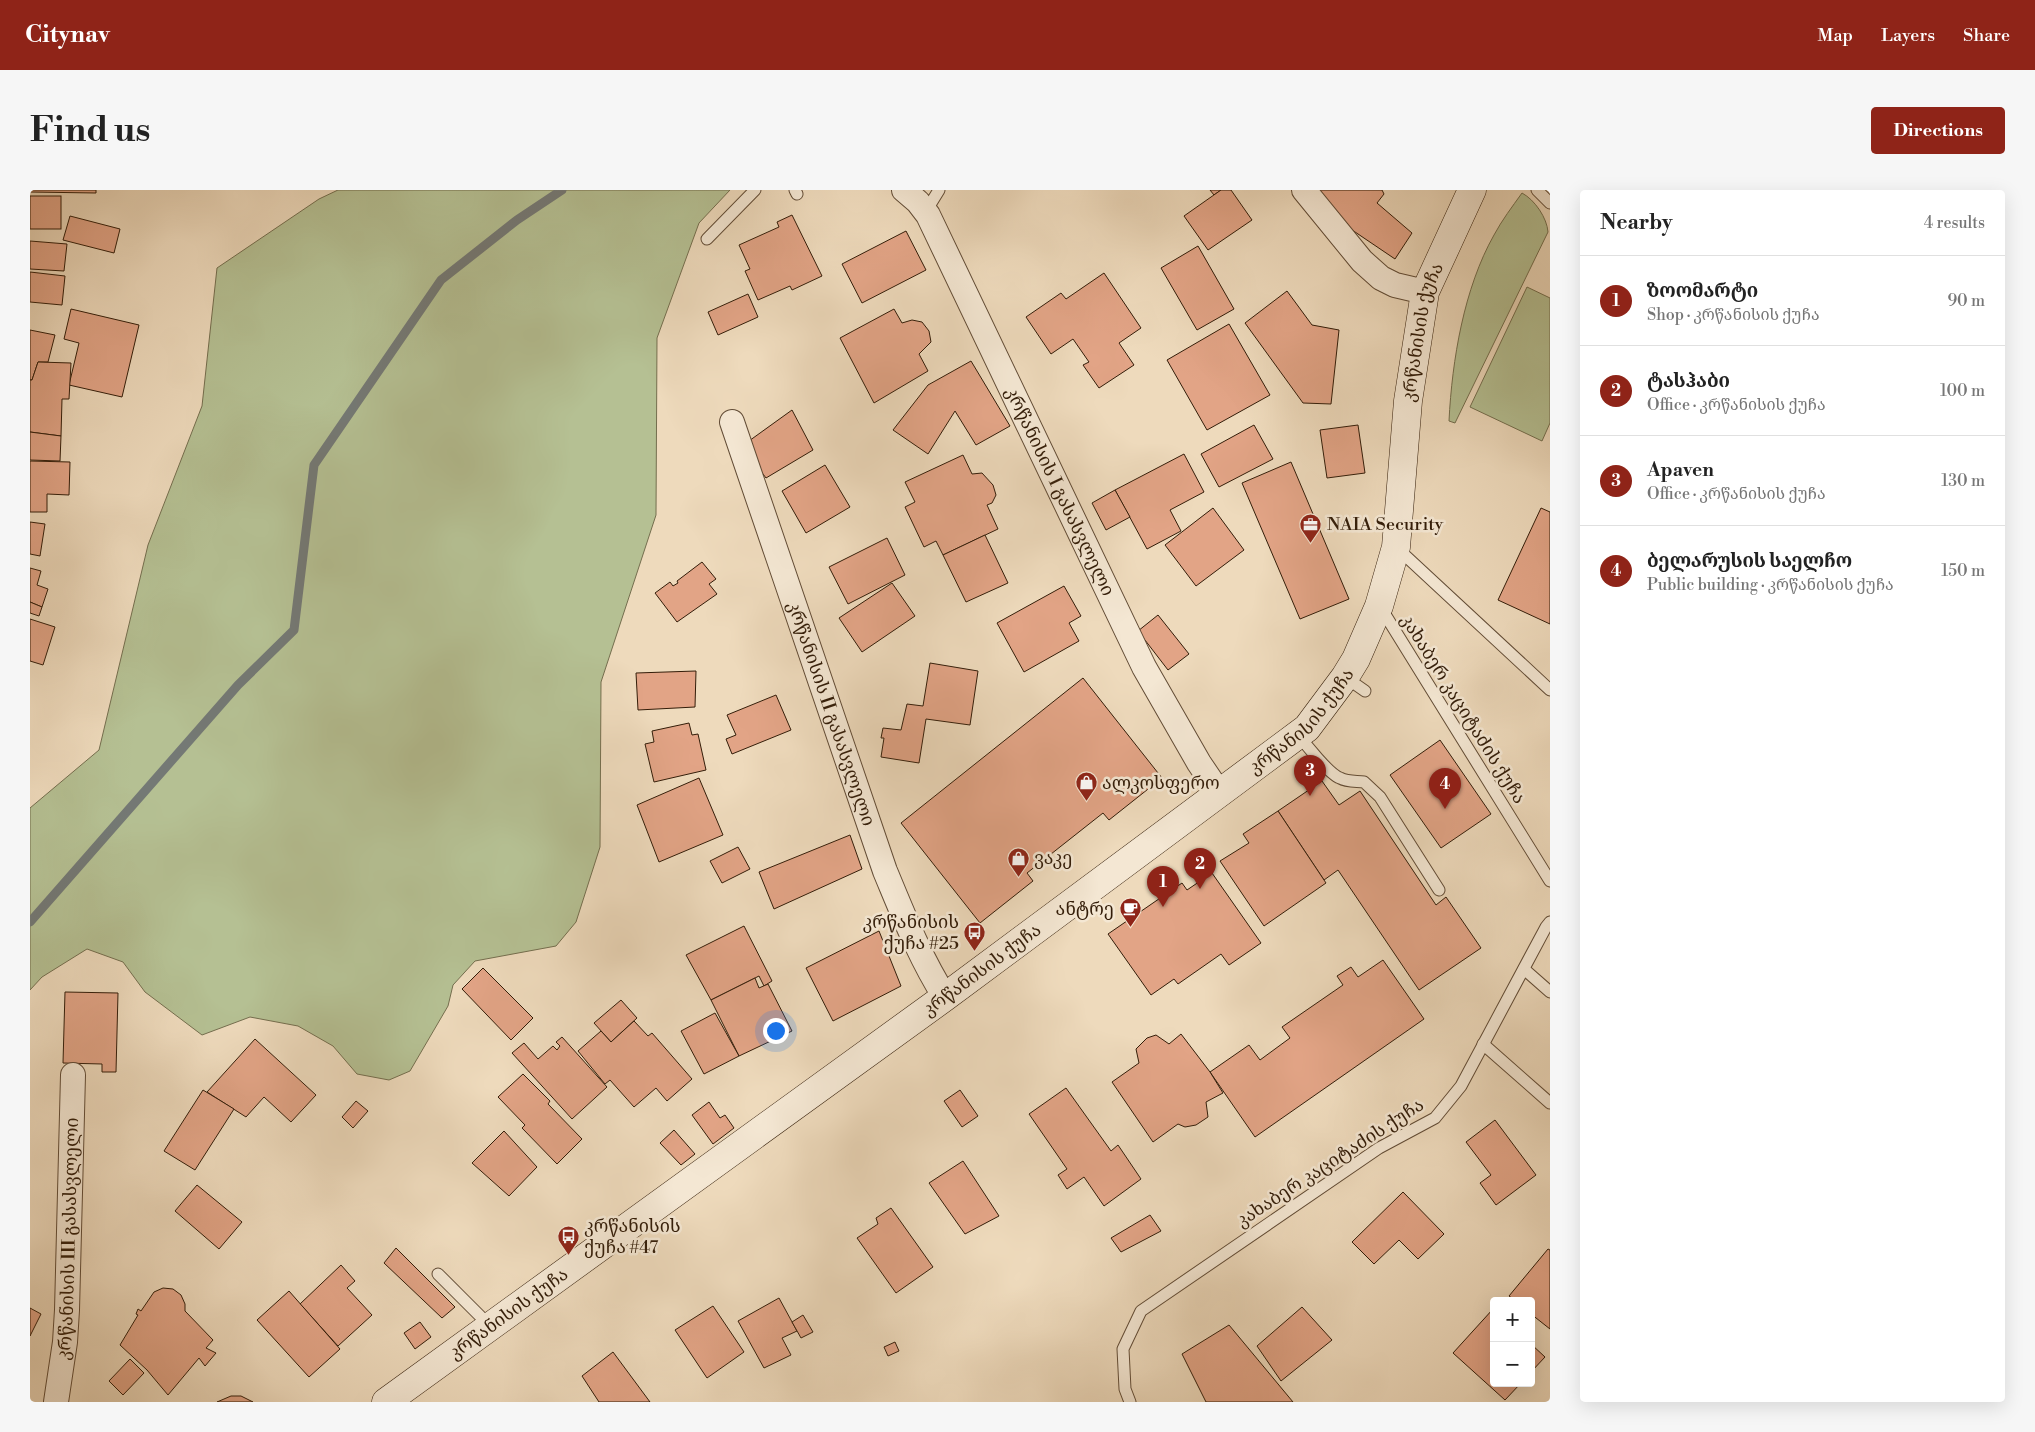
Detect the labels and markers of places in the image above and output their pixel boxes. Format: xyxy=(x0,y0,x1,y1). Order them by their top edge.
office icon: NAIA Security xyxy=(1299,512,1323,543)
place label: NAIA Security xyxy=(1327,513,1444,536)
pin: 3 xyxy=(1294,755,1326,796)
pin: 4 xyxy=(1429,768,1461,809)
shop icon: ალკოსფერო xyxy=(1074,771,1098,802)
place label: ალკოსფერო xyxy=(1102,772,1220,795)
shop icon: ვაკე xyxy=(1006,846,1030,877)
place label: ვაკე xyxy=(1034,847,1073,870)
pin: 2 xyxy=(1184,848,1216,889)
pin: 1 xyxy=(1147,866,1179,907)
cafe icon: ანტრე xyxy=(1118,897,1142,928)
place label: ანტრე xyxy=(1056,898,1114,921)
place label: კრწანისის ქუჩა #25 xyxy=(862,911,959,955)
bus stop icon: კრწანისის ქუჩა #25 xyxy=(963,920,987,951)
place label: კრწანისის ქუჩა #47 xyxy=(584,1215,681,1259)
bus stop icon: კრწანისის ქუჩა #47 xyxy=(556,1224,580,1255)

